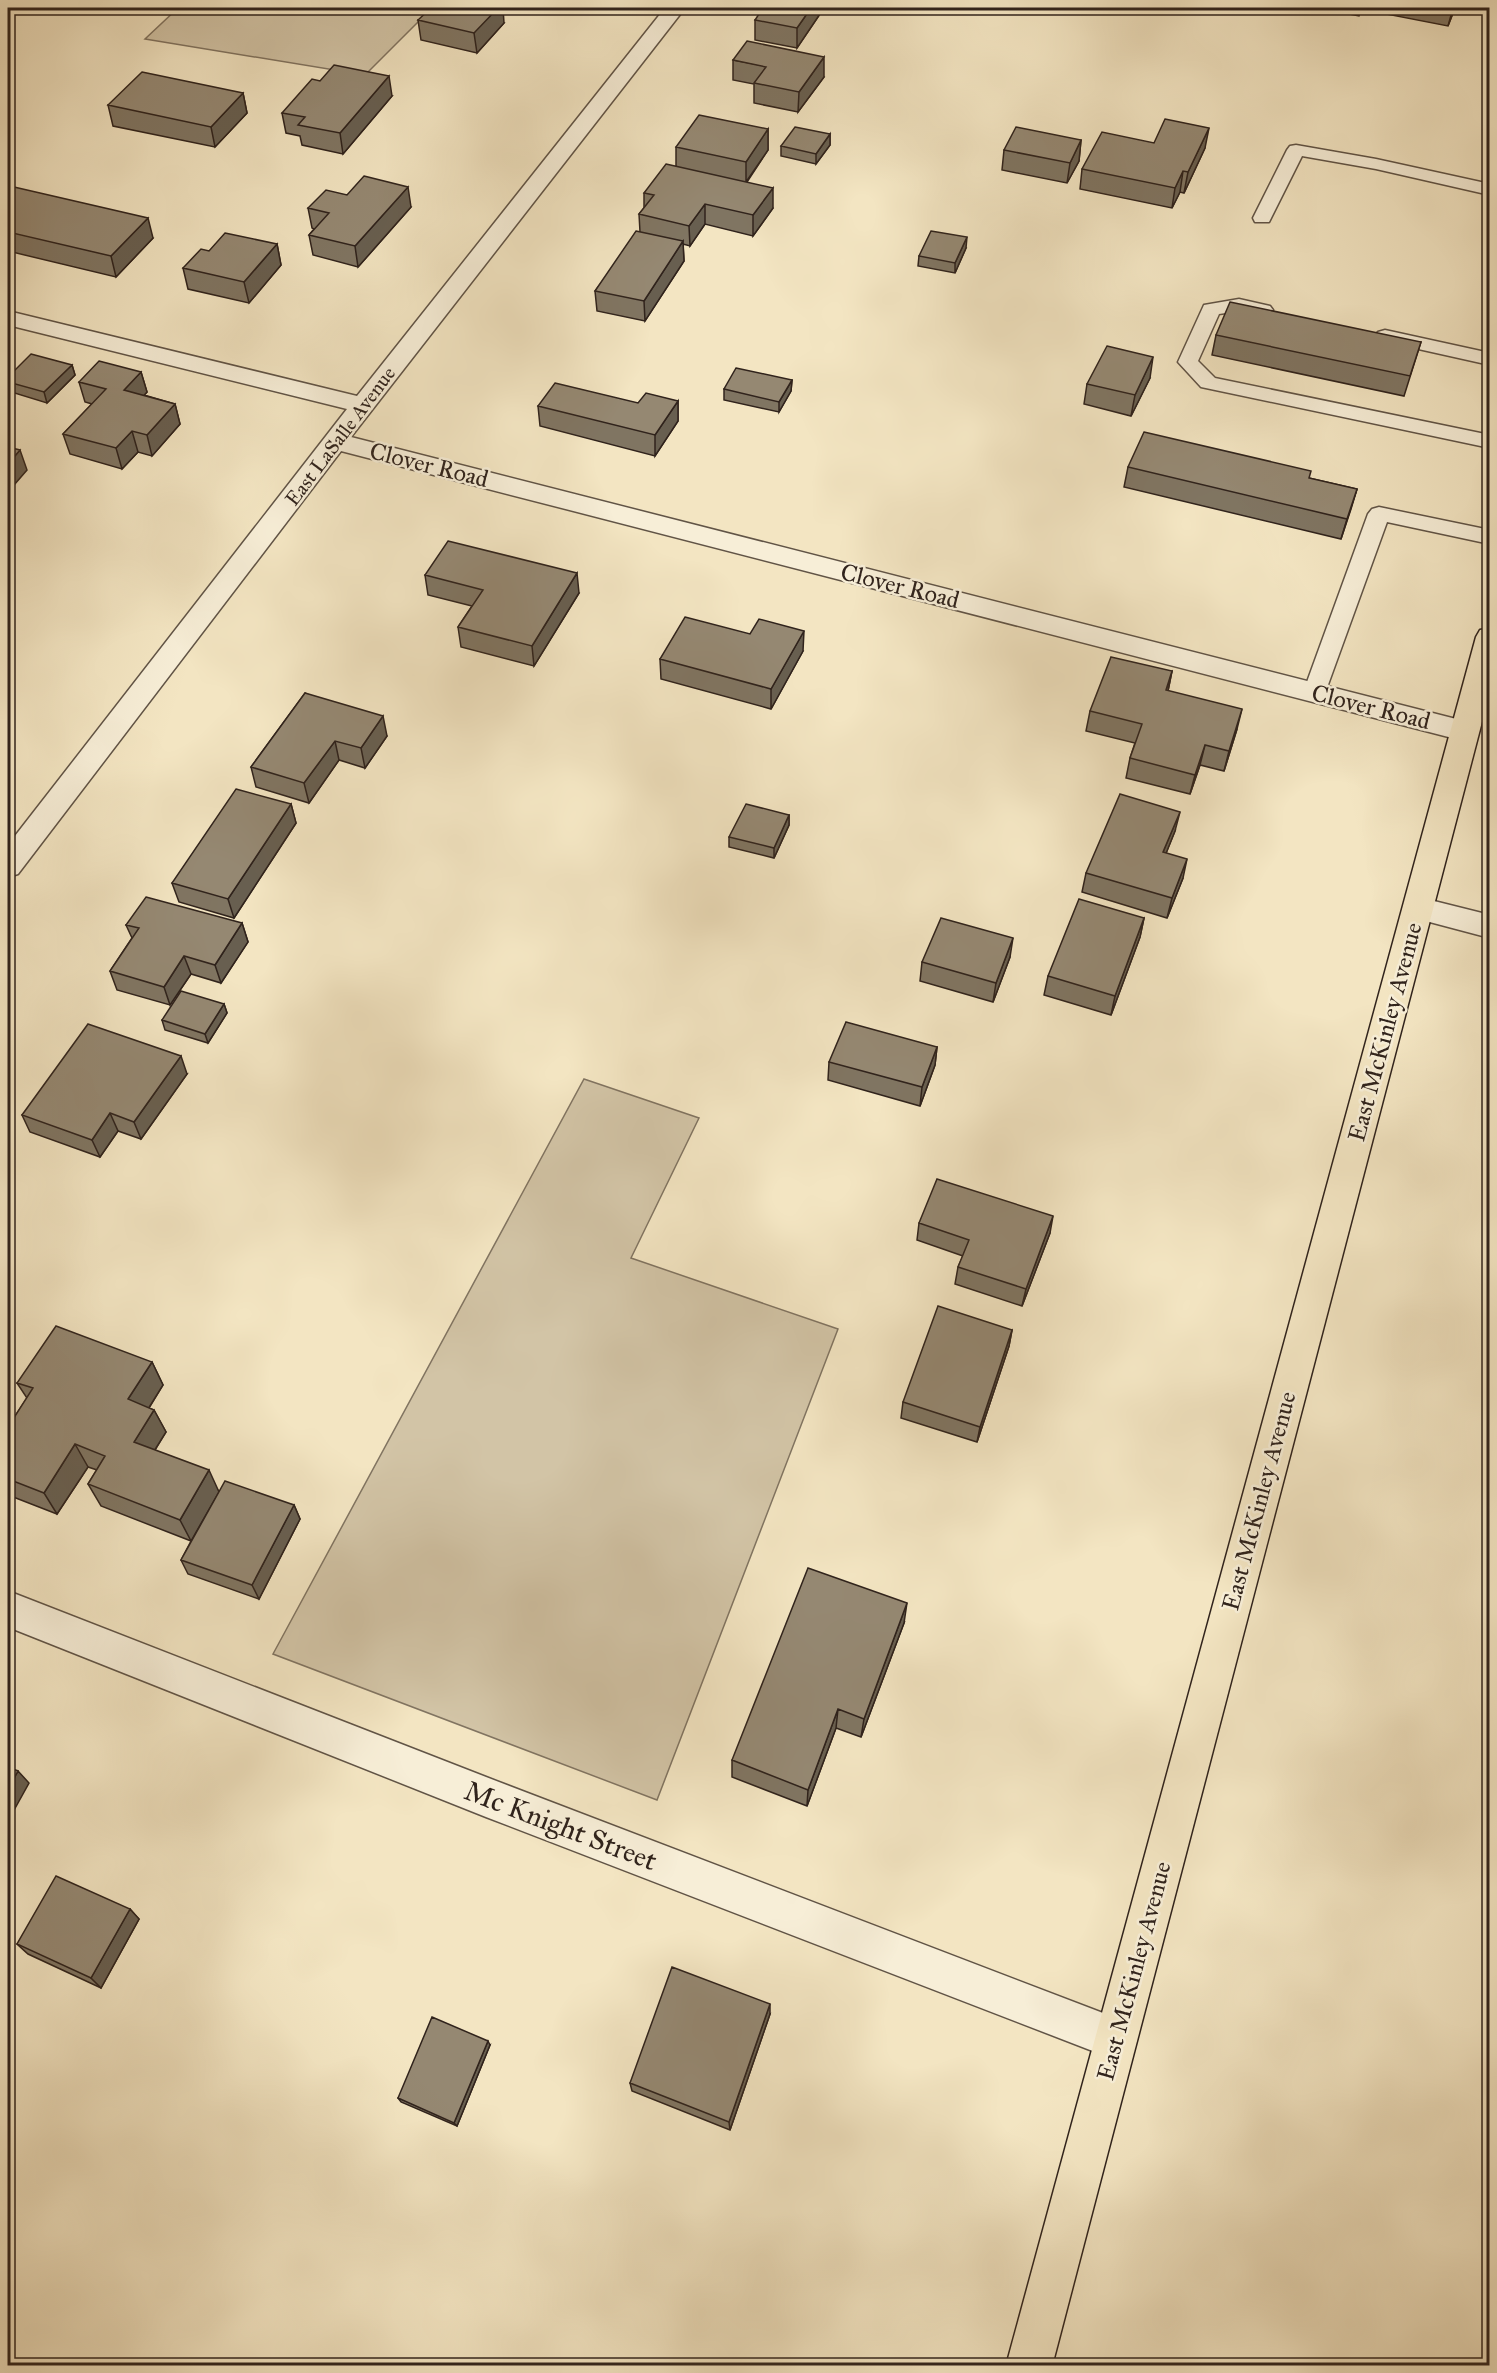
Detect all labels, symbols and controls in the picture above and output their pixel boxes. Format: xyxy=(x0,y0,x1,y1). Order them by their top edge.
street label: East LaSalle Avenue xyxy=(280,362,400,510)
street label: Clover Road xyxy=(366,436,492,494)
street label: Clover Road xyxy=(837,557,963,615)
street label: Clover Road xyxy=(1308,678,1434,736)
street label: East McKinley Avenue xyxy=(1341,919,1429,1145)
street label: East McKinley Avenue xyxy=(1215,1388,1303,1614)
street label: Mc Knight Street xyxy=(460,1773,662,1878)
street label: East McKinley Avenue xyxy=(1090,1858,1178,2084)

